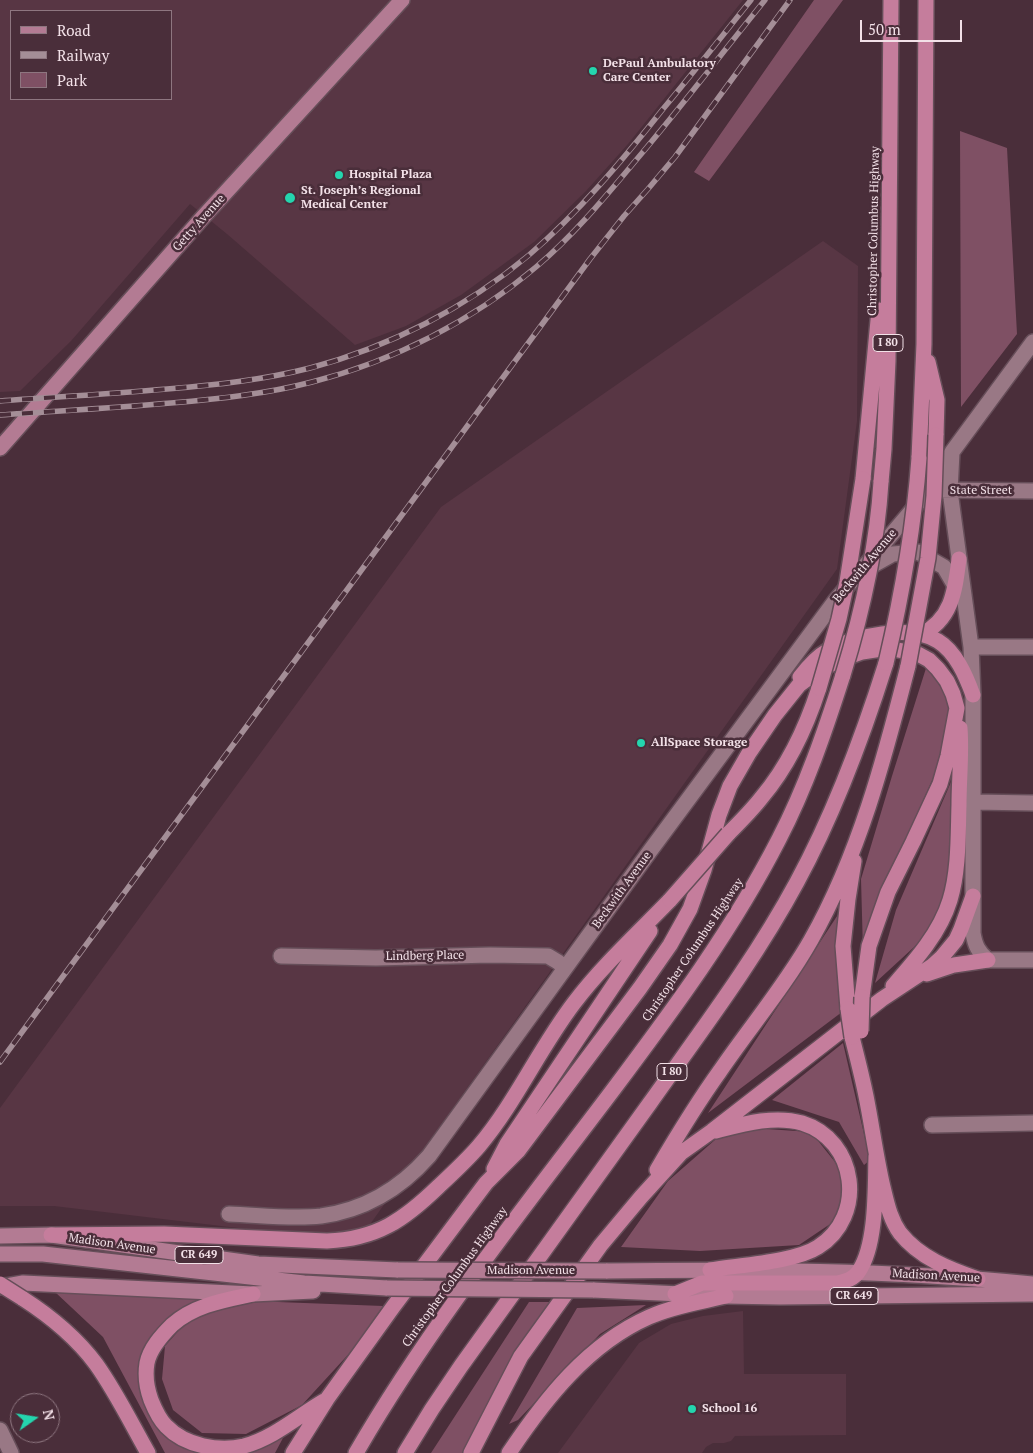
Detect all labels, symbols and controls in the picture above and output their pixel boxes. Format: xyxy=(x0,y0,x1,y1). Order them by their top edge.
legend xyxy=(10,10,172,100)
scale bar xyxy=(863,10,966,42)
text: 50 m xyxy=(868,19,901,39)
text: Road xyxy=(57,20,90,40)
text: Railway xyxy=(57,45,109,65)
place label: DePaul Ambulatory Care Center xyxy=(603,57,716,85)
marker: DePaul Ambulatory Care Center xyxy=(587,65,599,77)
text: Park xyxy=(57,70,87,90)
street label: Christopher Columbus Highway xyxy=(865,146,883,316)
place label: Hospital Plaza xyxy=(349,168,432,182)
marker: Hospital Plaza xyxy=(333,169,345,181)
place label: St. Joseph’s Regional Medical Center xyxy=(301,184,421,212)
marker: St. Joseph’s Regional Medical Center xyxy=(283,191,297,205)
street label: Getty Avenue xyxy=(170,192,228,254)
road number: I 80 xyxy=(873,334,903,352)
street label: State Street xyxy=(950,484,1012,498)
street label: Beckwith Avenue xyxy=(830,526,900,606)
place label: AllSpace Storage xyxy=(651,736,747,750)
marker: AllSpace Storage xyxy=(635,737,647,749)
street label: Beckwith Avenue xyxy=(589,849,655,931)
street label: Christopher Columbus Highway xyxy=(640,876,746,1024)
street label: Lindberg Place xyxy=(386,948,464,964)
road number: I 80 xyxy=(657,1064,687,1080)
street label: Christopher Columbus Highway xyxy=(399,1204,511,1350)
street label: Madison Avenue xyxy=(67,1231,157,1257)
road number: CR 649 xyxy=(175,1246,223,1264)
street label: Madison Avenue xyxy=(487,1264,575,1278)
street label: Madison Avenue xyxy=(892,1267,980,1285)
road number: CR 649 xyxy=(830,1288,878,1304)
north arrow xyxy=(10,1393,60,1443)
place label: School 16 xyxy=(702,1402,757,1416)
marker: School 16 xyxy=(686,1403,698,1415)
text: N xyxy=(39,1407,60,1422)

